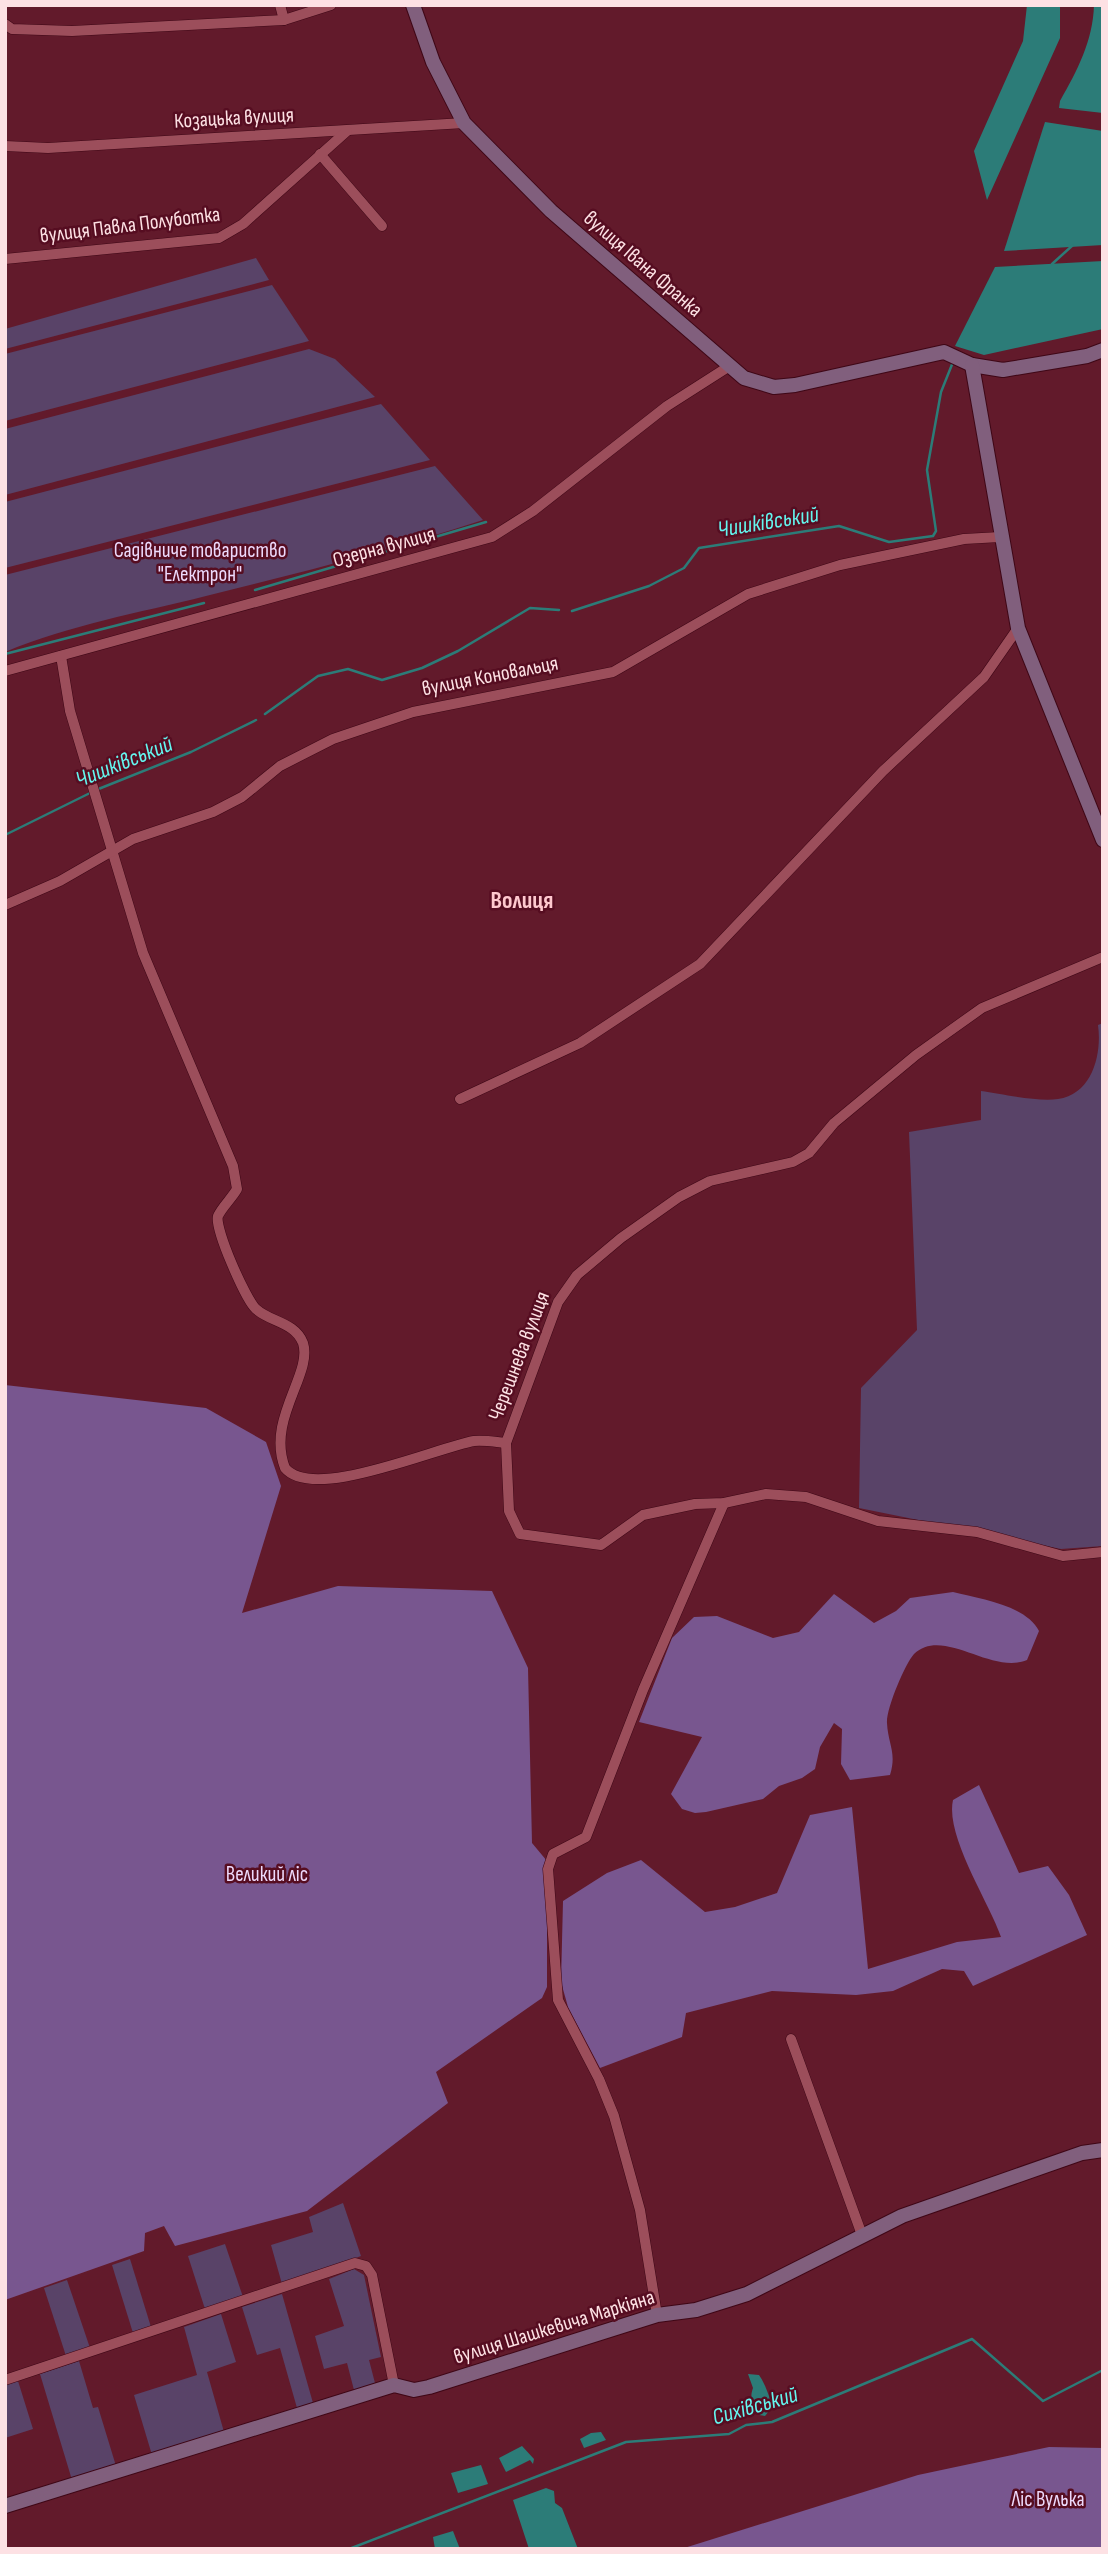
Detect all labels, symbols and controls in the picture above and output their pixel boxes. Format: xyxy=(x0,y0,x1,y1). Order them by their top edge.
street label: Козацька вулиця xyxy=(173,102,295,134)
street label: вулиця Павла Полуботка xyxy=(39,202,221,248)
street label: вулиця Івана Франка xyxy=(578,206,708,322)
water label: Чишківський xyxy=(715,500,821,544)
street label: Озерна вулиця xyxy=(330,521,438,573)
park label: Садівниче товариство "Електрон" xyxy=(114,538,286,587)
street label: вулиця Коновальця xyxy=(420,651,560,701)
water label: Чишківський xyxy=(71,730,177,794)
district label: Волиця xyxy=(491,886,553,915)
street label: Черешнева вулиця xyxy=(483,1288,555,1424)
park label: Великий ліс xyxy=(226,1862,308,1887)
street label: вулиця Шашкевича Маркіяна xyxy=(451,2285,657,2369)
water label: Сихівський xyxy=(709,2380,802,2432)
park label: Ліс Вулька xyxy=(1010,2487,1085,2512)

